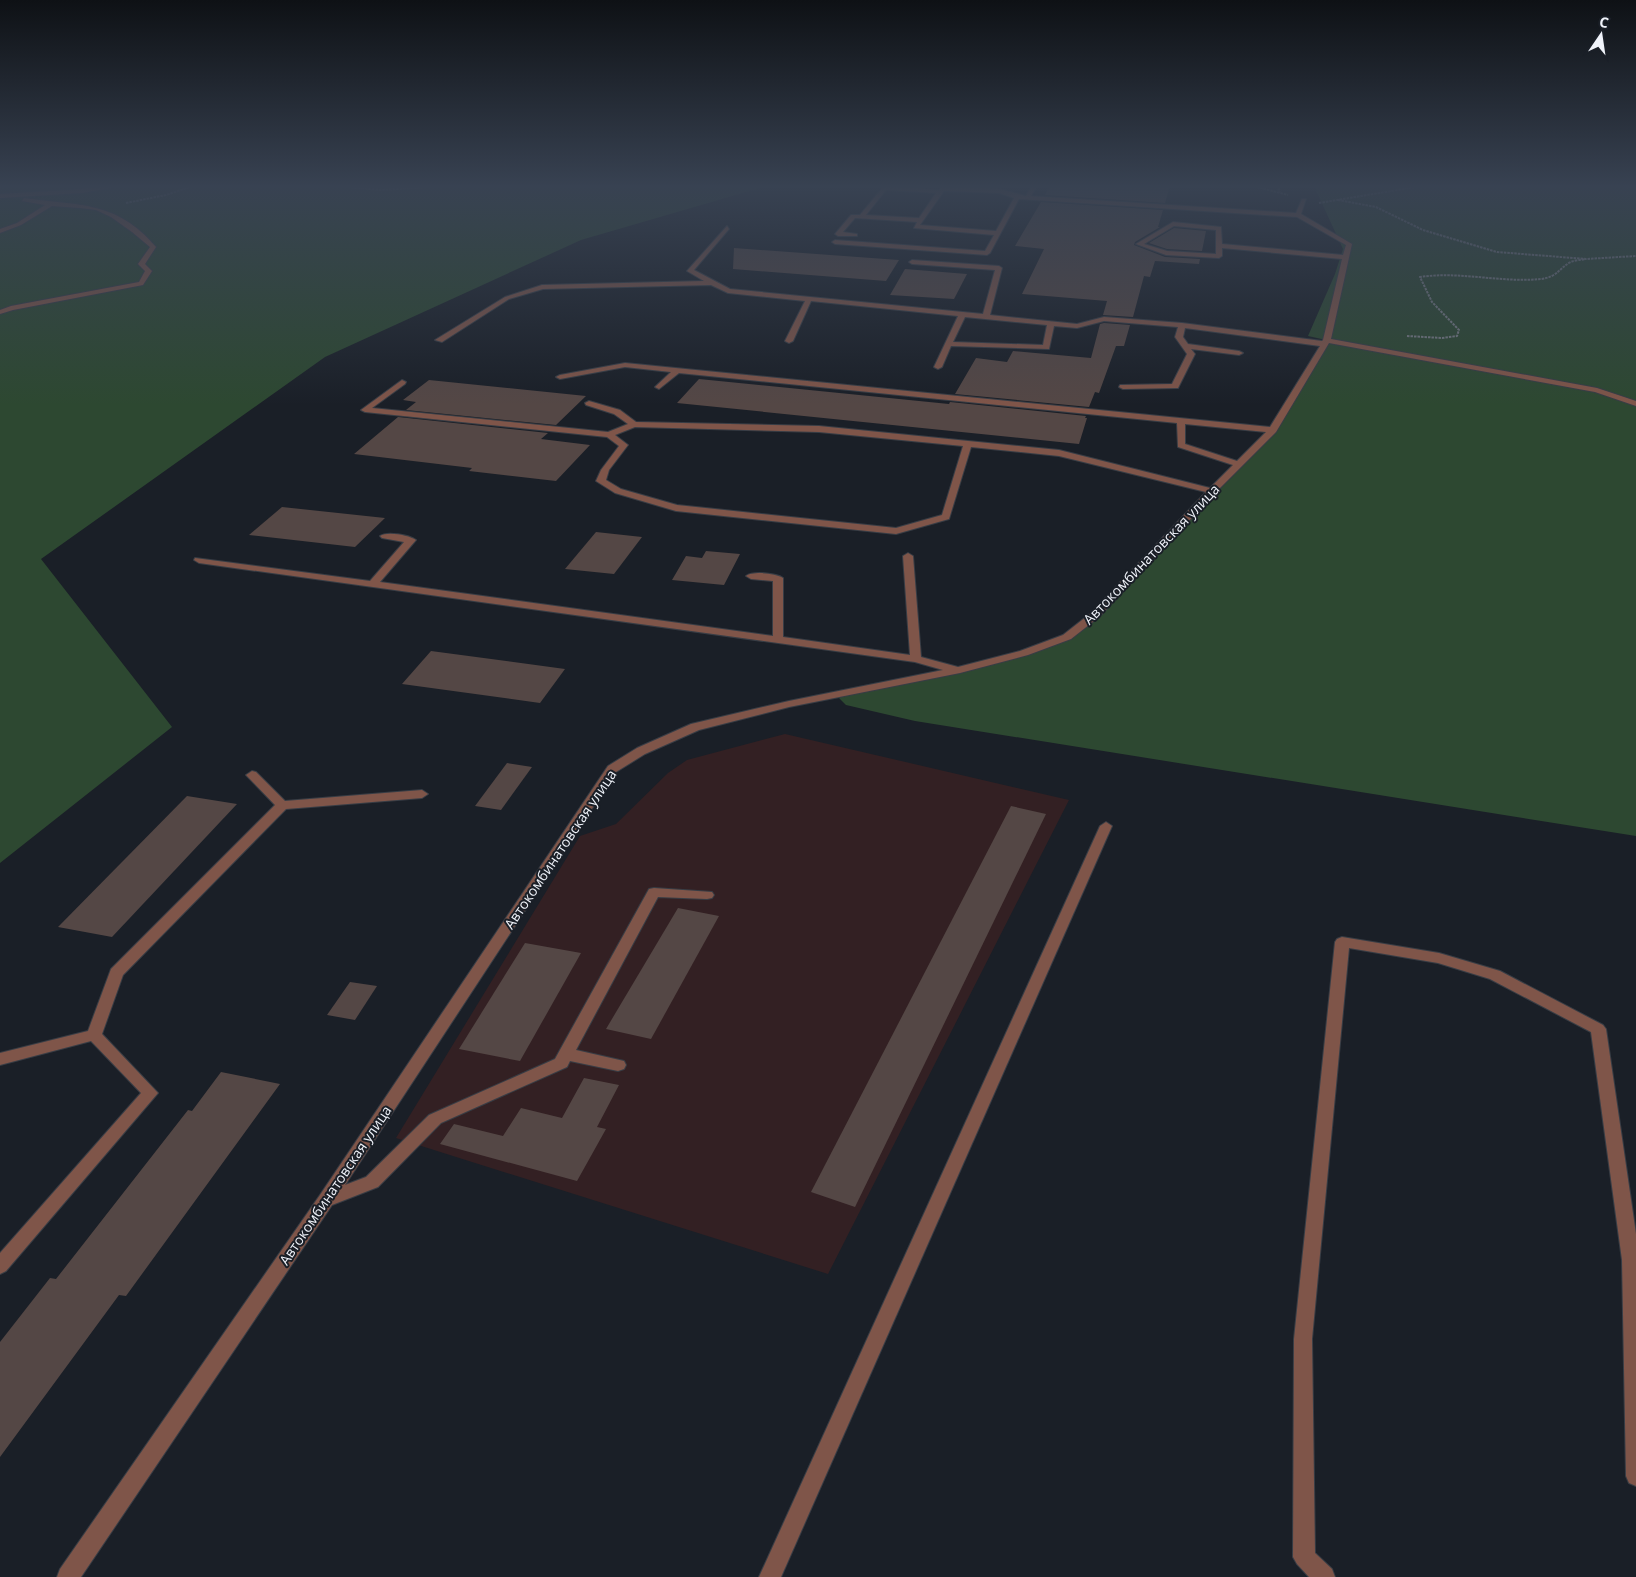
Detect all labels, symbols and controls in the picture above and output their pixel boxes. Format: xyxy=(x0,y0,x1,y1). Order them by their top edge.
north arrow xyxy=(1576,10,1626,60)
text: С xyxy=(1598,12,1611,32)
street label: Автокомбинатовская улица xyxy=(1079,480,1223,628)
street label: Автокомбинатовская улица xyxy=(499,766,621,932)
street label: Автокомбинатовская улица xyxy=(274,1102,396,1268)

